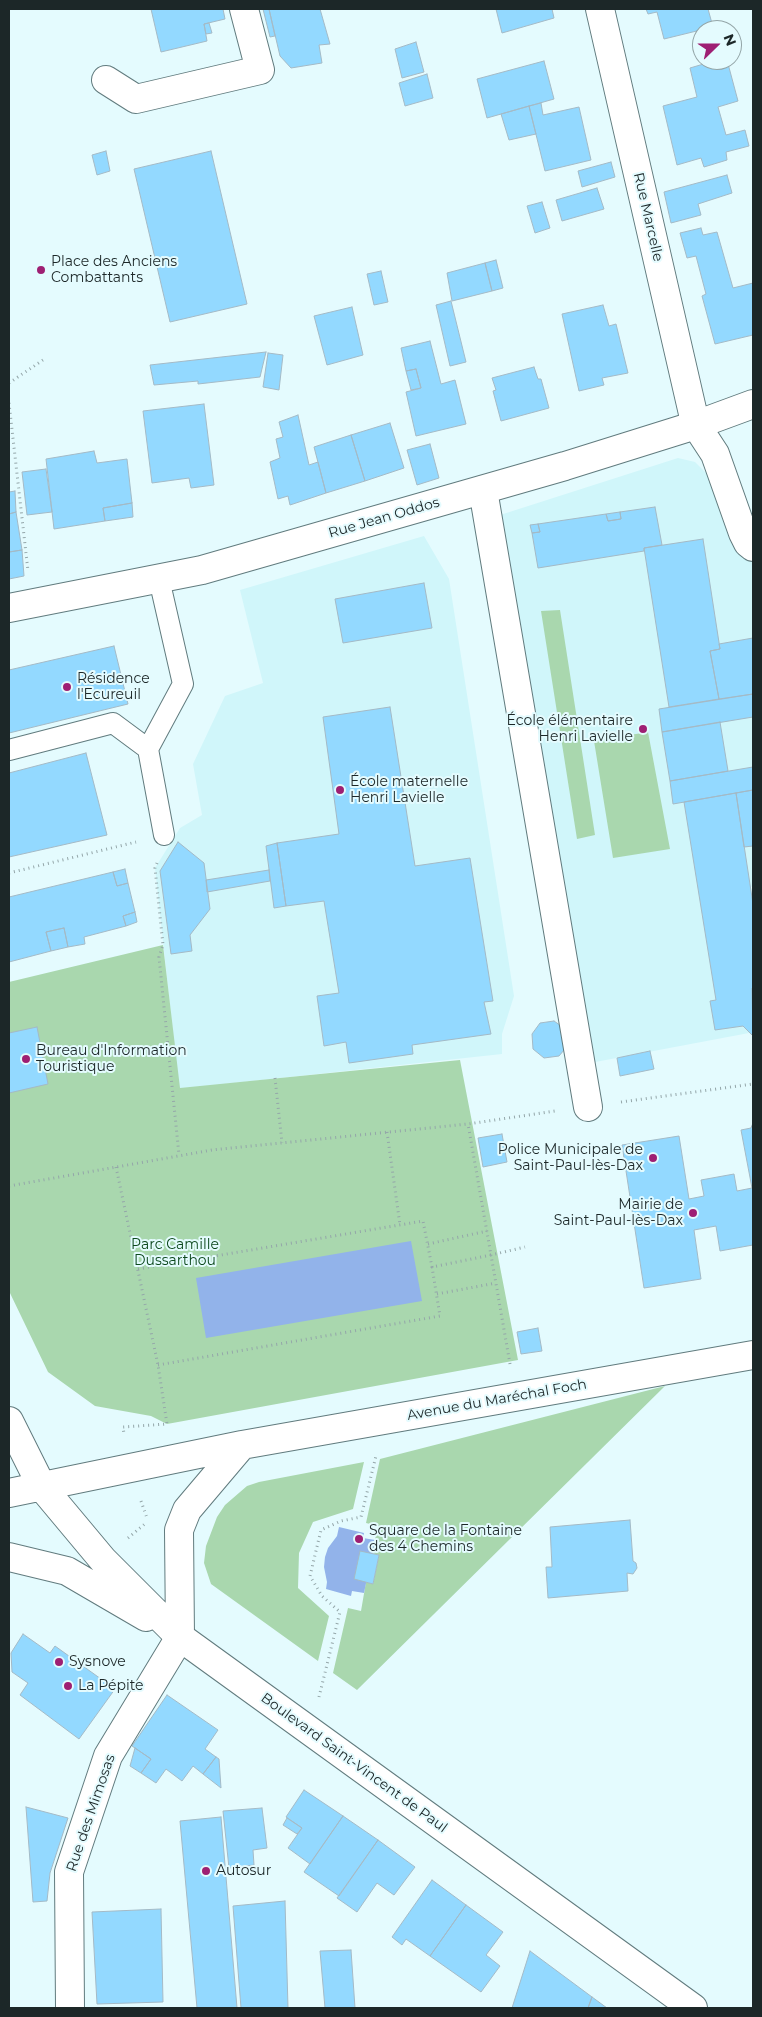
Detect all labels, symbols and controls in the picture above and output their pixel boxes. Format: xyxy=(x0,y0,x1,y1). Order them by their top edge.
north arrow xyxy=(692,20,742,70)
text: N xyxy=(720,31,740,48)
street label: Rue Marcelle xyxy=(630,171,666,263)
place label: Place des Anciens Combattants xyxy=(51,254,177,286)
marker: Place des Anciens Combattants xyxy=(35,264,47,276)
street label: Rue Jean Oddos xyxy=(327,494,441,542)
place label: Résidence l'Ecureuil xyxy=(77,671,150,704)
marker: Résidence l'Ecureuil xyxy=(61,681,73,693)
place label: École élémentaire Henri Lavielle xyxy=(507,713,633,746)
marker: École élémentaire Henri Lavielle xyxy=(637,723,649,735)
place label: École maternelle Henri Lavielle xyxy=(350,774,468,806)
marker: École maternelle Henri Lavielle xyxy=(334,784,346,796)
place label: Bureau d'Information Touristique xyxy=(36,1043,187,1076)
marker: Bureau d'Information Touristique xyxy=(20,1053,32,1065)
place label: Police Municipale de Saint-Paul-lès-Dax xyxy=(498,1142,643,1174)
marker: Police Municipale de Saint-Paul-lès-Dax xyxy=(647,1152,659,1164)
place label: Mairie de Saint-Paul-lès-Dax xyxy=(554,1197,683,1230)
marker: Mairie de Saint-Paul-lès-Dax xyxy=(687,1207,699,1219)
park label: Parc Camille Dussarthou xyxy=(131,1237,219,1270)
street label: Avenue du Maréchal Foch xyxy=(406,1376,588,1424)
place label: Square de la Fontaine des 4 Chemins xyxy=(369,1523,522,1555)
marker: Square de la Fontaine des 4 Chemins xyxy=(353,1533,365,1545)
place label: Sysnove xyxy=(69,1654,126,1670)
marker: Sysnove xyxy=(53,1656,65,1668)
place label: La Pépite xyxy=(78,1678,144,1694)
marker: La Pépite xyxy=(62,1680,74,1692)
street label: Boulevard Saint-Vincent de Paul xyxy=(258,1690,450,1836)
street label: Rue des Mimosas xyxy=(63,1752,119,1874)
place label: Autosur xyxy=(216,1863,271,1879)
marker: Autosur xyxy=(200,1865,212,1877)

